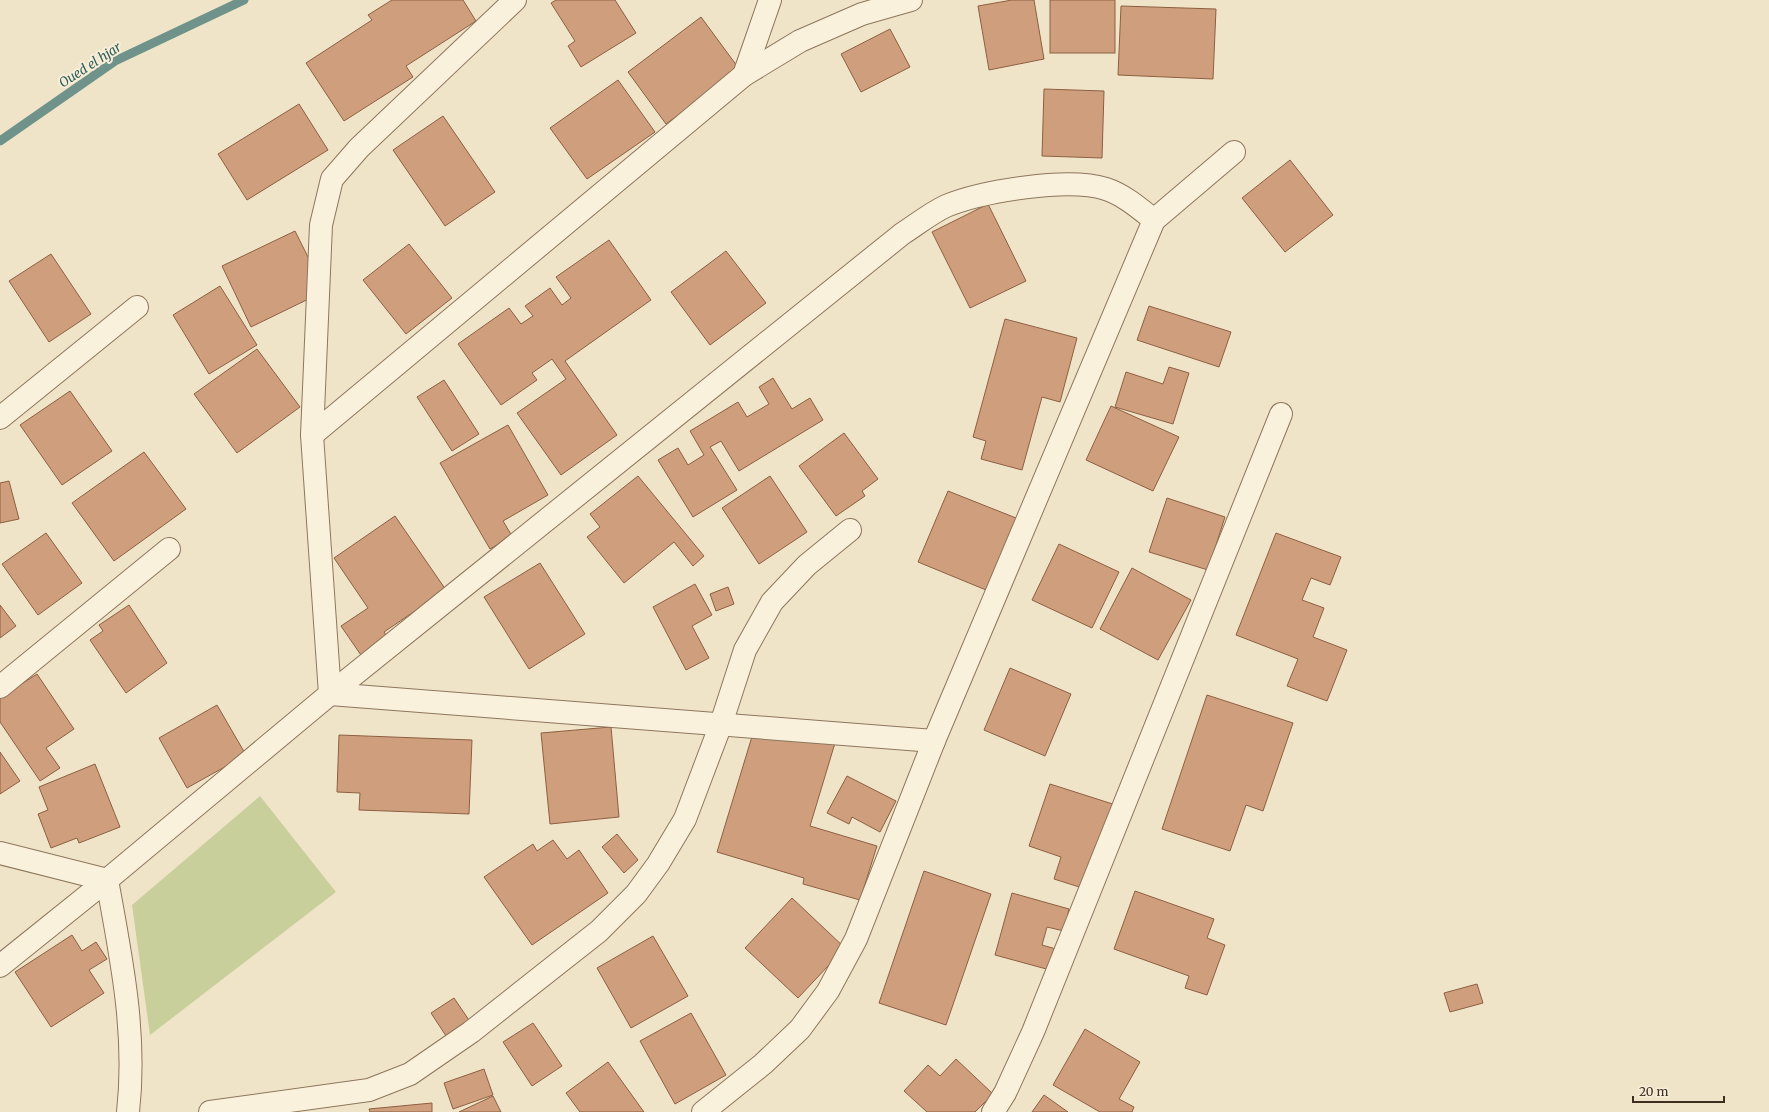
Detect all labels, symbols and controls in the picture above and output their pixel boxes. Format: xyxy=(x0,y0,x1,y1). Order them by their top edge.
water label: Oued el hjar xyxy=(56,38,125,91)
scale bar xyxy=(1633,1078,1724,1104)
text: 20 m xyxy=(1639,1084,1668,1099)

